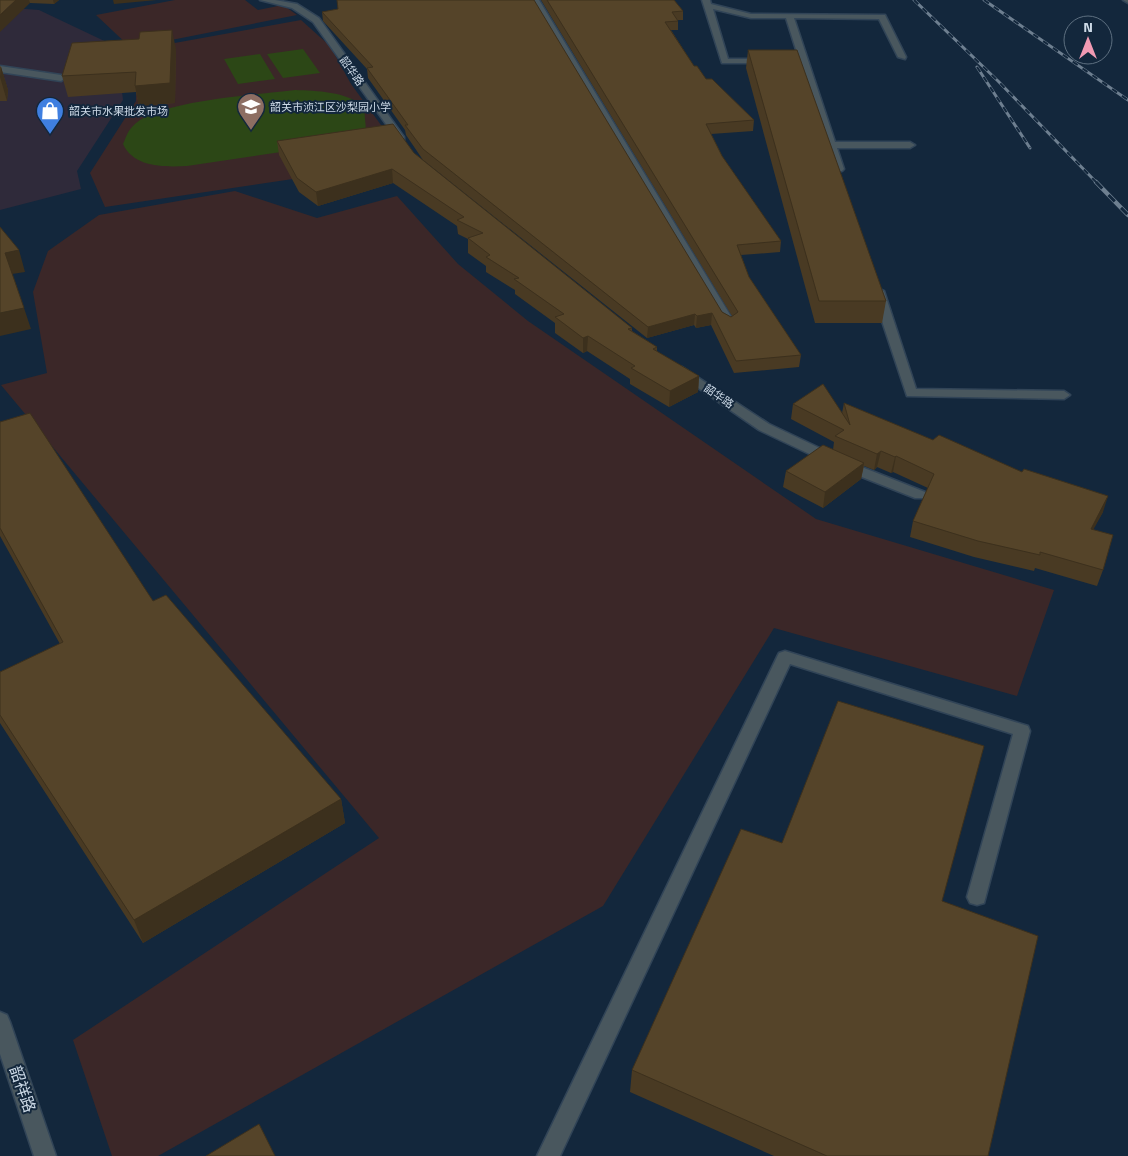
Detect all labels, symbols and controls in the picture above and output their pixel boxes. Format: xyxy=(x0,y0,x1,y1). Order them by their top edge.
north arrow xyxy=(1063,15,1113,65)
text: N xyxy=(1083,16,1093,37)
street label: 韶华路 xyxy=(336,53,368,89)
school or university icon: 韶关市浈江区沙梨园小学 xyxy=(236,92,266,131)
shop icon: 韶关市水果批发市场 xyxy=(35,96,65,135)
place label: 韶关市浈江区沙梨园小学 xyxy=(270,99,391,115)
place label: 韶关市水果批发市场 xyxy=(69,103,168,119)
street label: 韶华路 xyxy=(701,380,737,412)
street label: 韶祥路 xyxy=(4,1062,42,1116)

